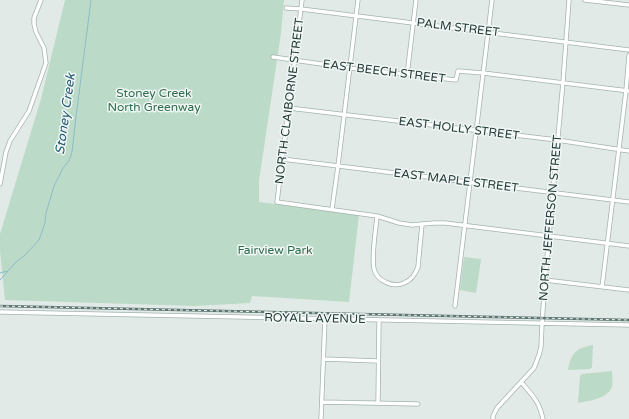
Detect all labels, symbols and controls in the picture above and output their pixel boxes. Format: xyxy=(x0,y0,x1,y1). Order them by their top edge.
street label: PALM STREET xyxy=(416,16,500,40)
street label: NORTH CLAIBORNE STREET xyxy=(273,17,307,185)
street label: EAST BEECH STREET xyxy=(322,57,446,87)
water label: Stoney Creek xyxy=(53,73,79,155)
park label: Stoney Creek North Greenway xyxy=(107,87,201,115)
street label: EAST HOLLY STREET xyxy=(398,114,520,144)
street label: NORTH JEFFERSON STREET xyxy=(537,134,565,302)
street label: EAST MAPLE STREET xyxy=(393,166,519,196)
park label: Fairview Park xyxy=(237,244,313,258)
street label: ROYALL AVENUE xyxy=(264,311,366,327)

